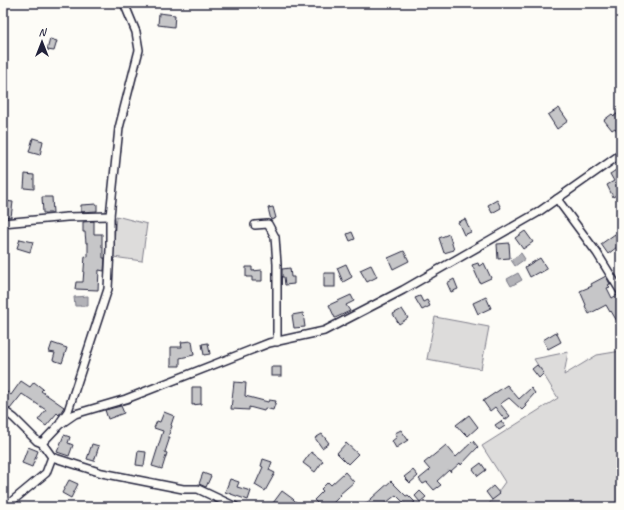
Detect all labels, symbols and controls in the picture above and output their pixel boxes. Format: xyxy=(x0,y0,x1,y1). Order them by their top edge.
north arrow xyxy=(22,22,62,62)
text: N xyxy=(39,25,48,39)

